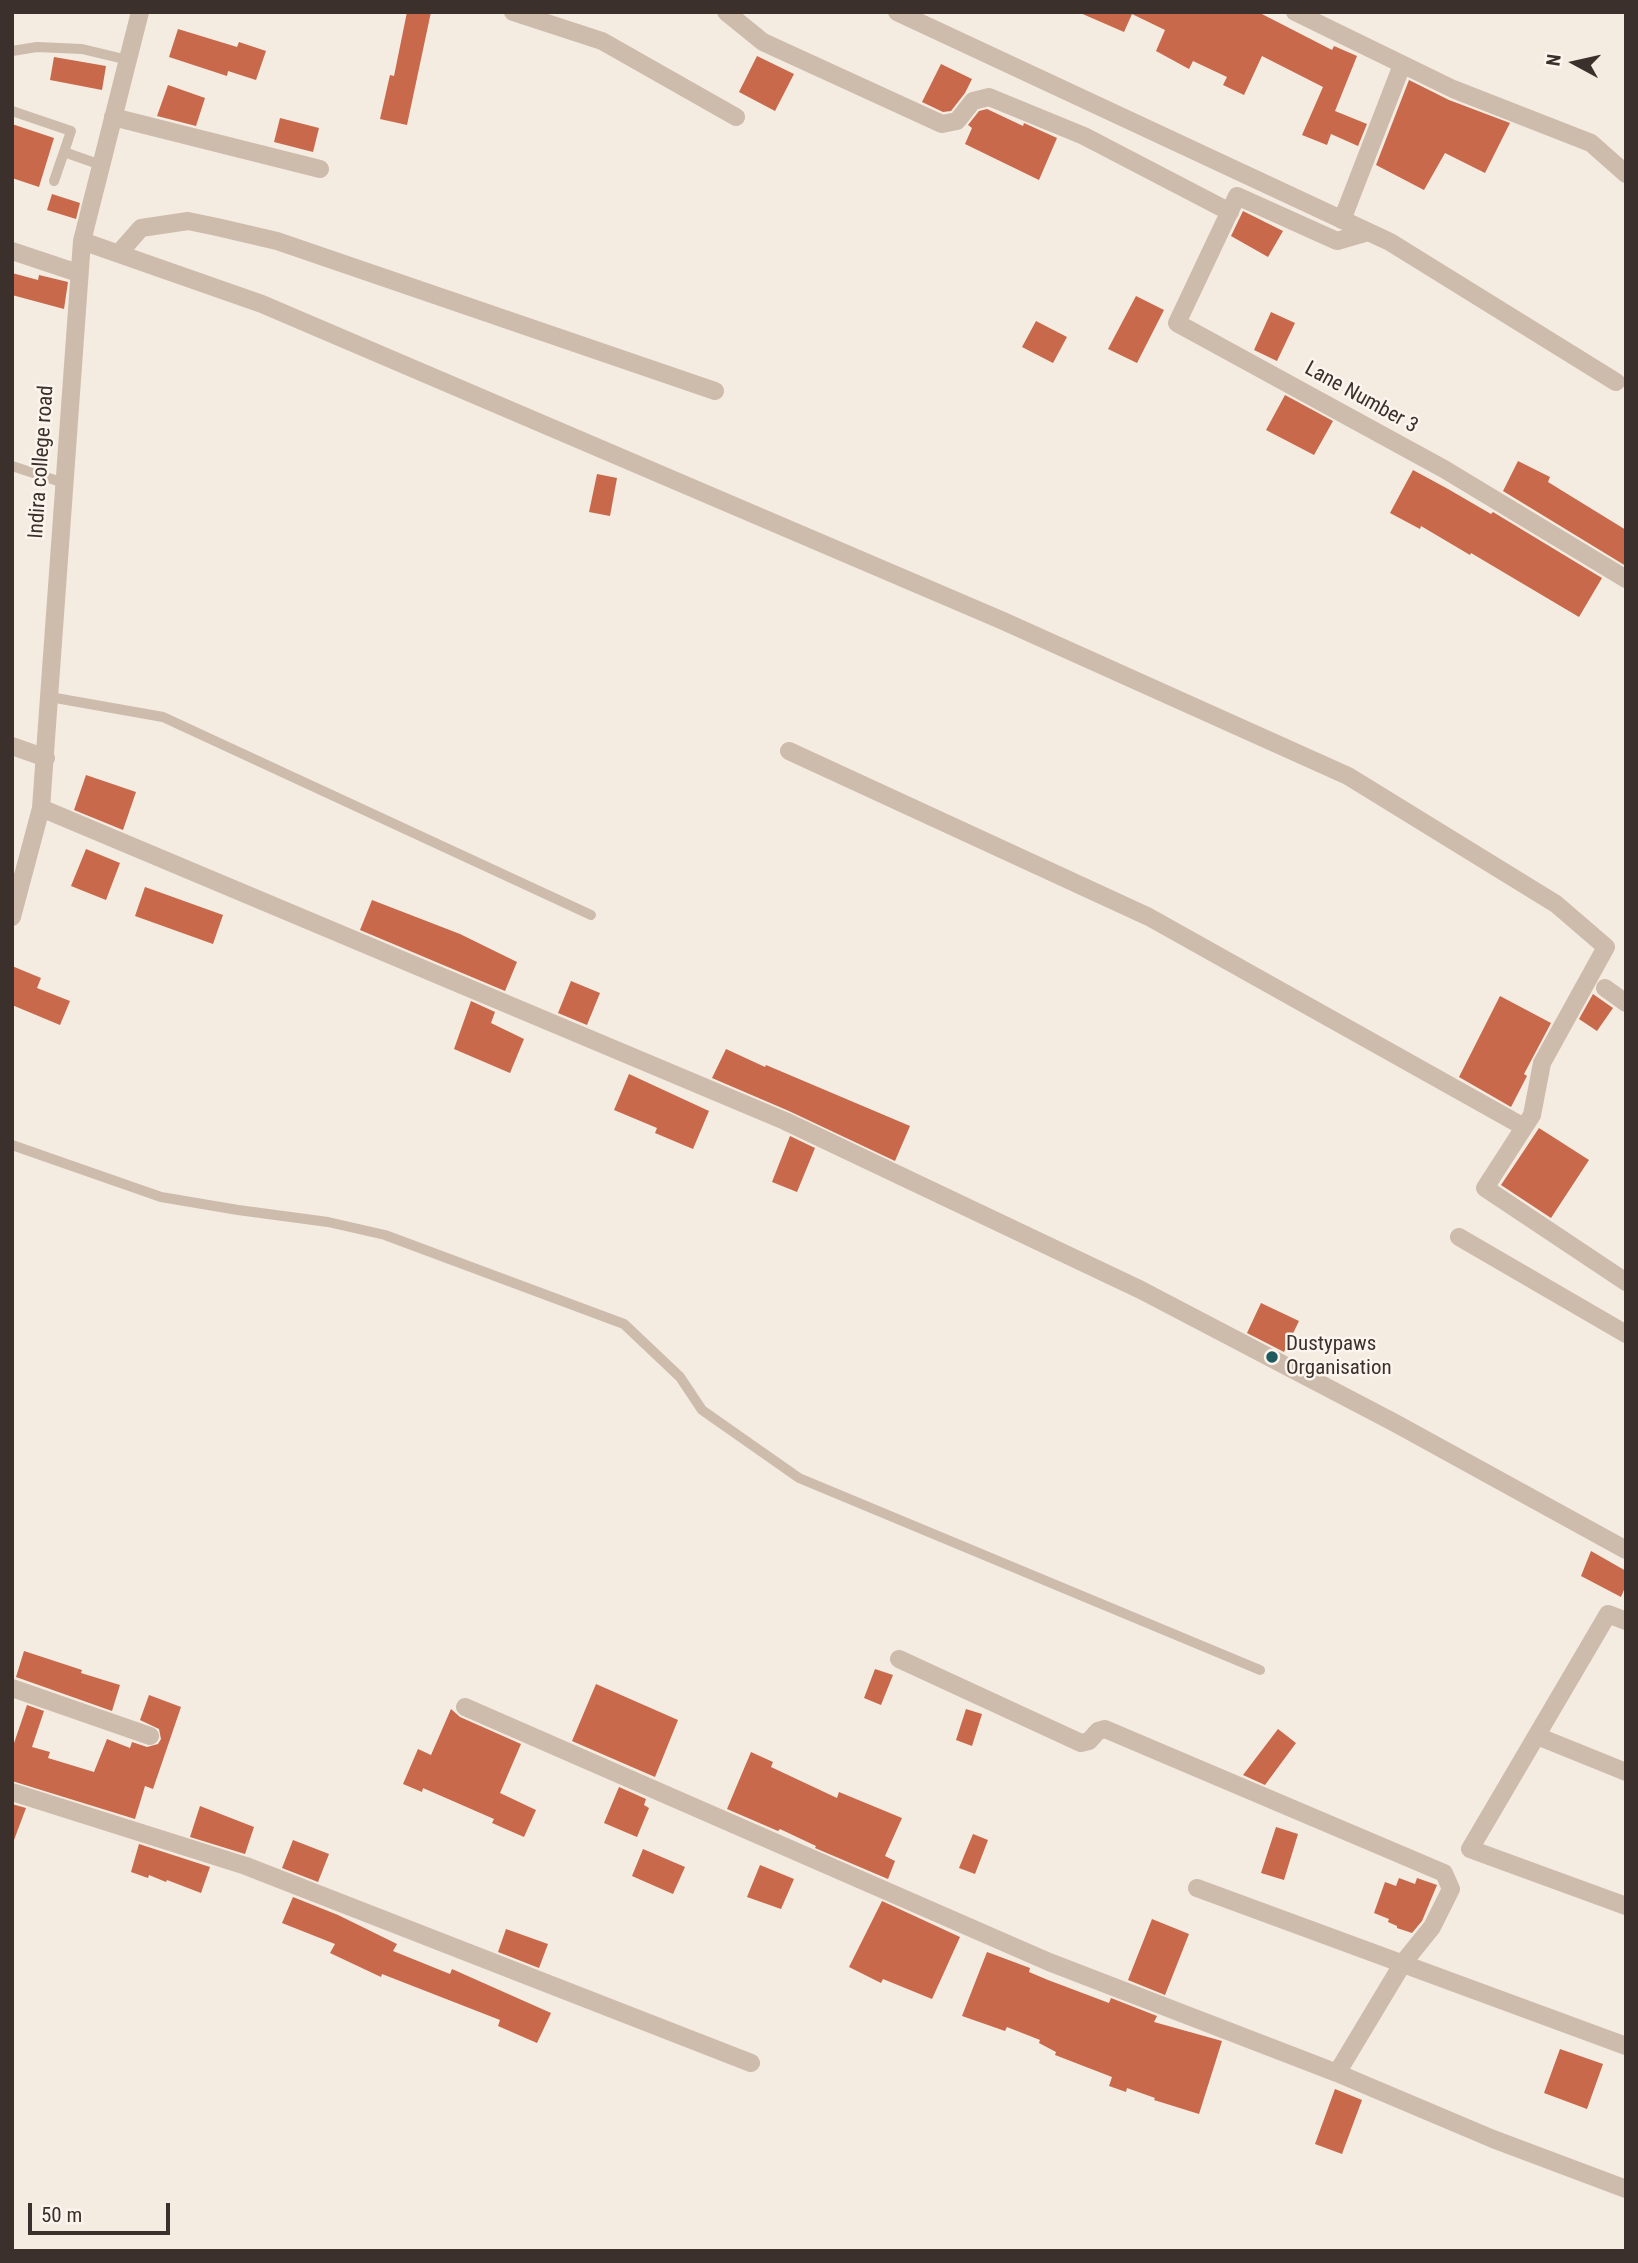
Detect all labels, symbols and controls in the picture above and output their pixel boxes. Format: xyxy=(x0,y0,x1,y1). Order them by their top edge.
north arrow xyxy=(1540,28,1610,98)
text: N xyxy=(1542,53,1566,67)
street label: Lane Number 3 xyxy=(1300,357,1422,439)
street label: Indira college road xyxy=(24,385,60,539)
place label: Dustypaws Organisation xyxy=(1286,1332,1392,1382)
marker: Dustypaws Organisation xyxy=(1264,1349,1280,1365)
scale bar xyxy=(32,2190,173,2234)
text: 50 m xyxy=(41,2203,82,2227)

